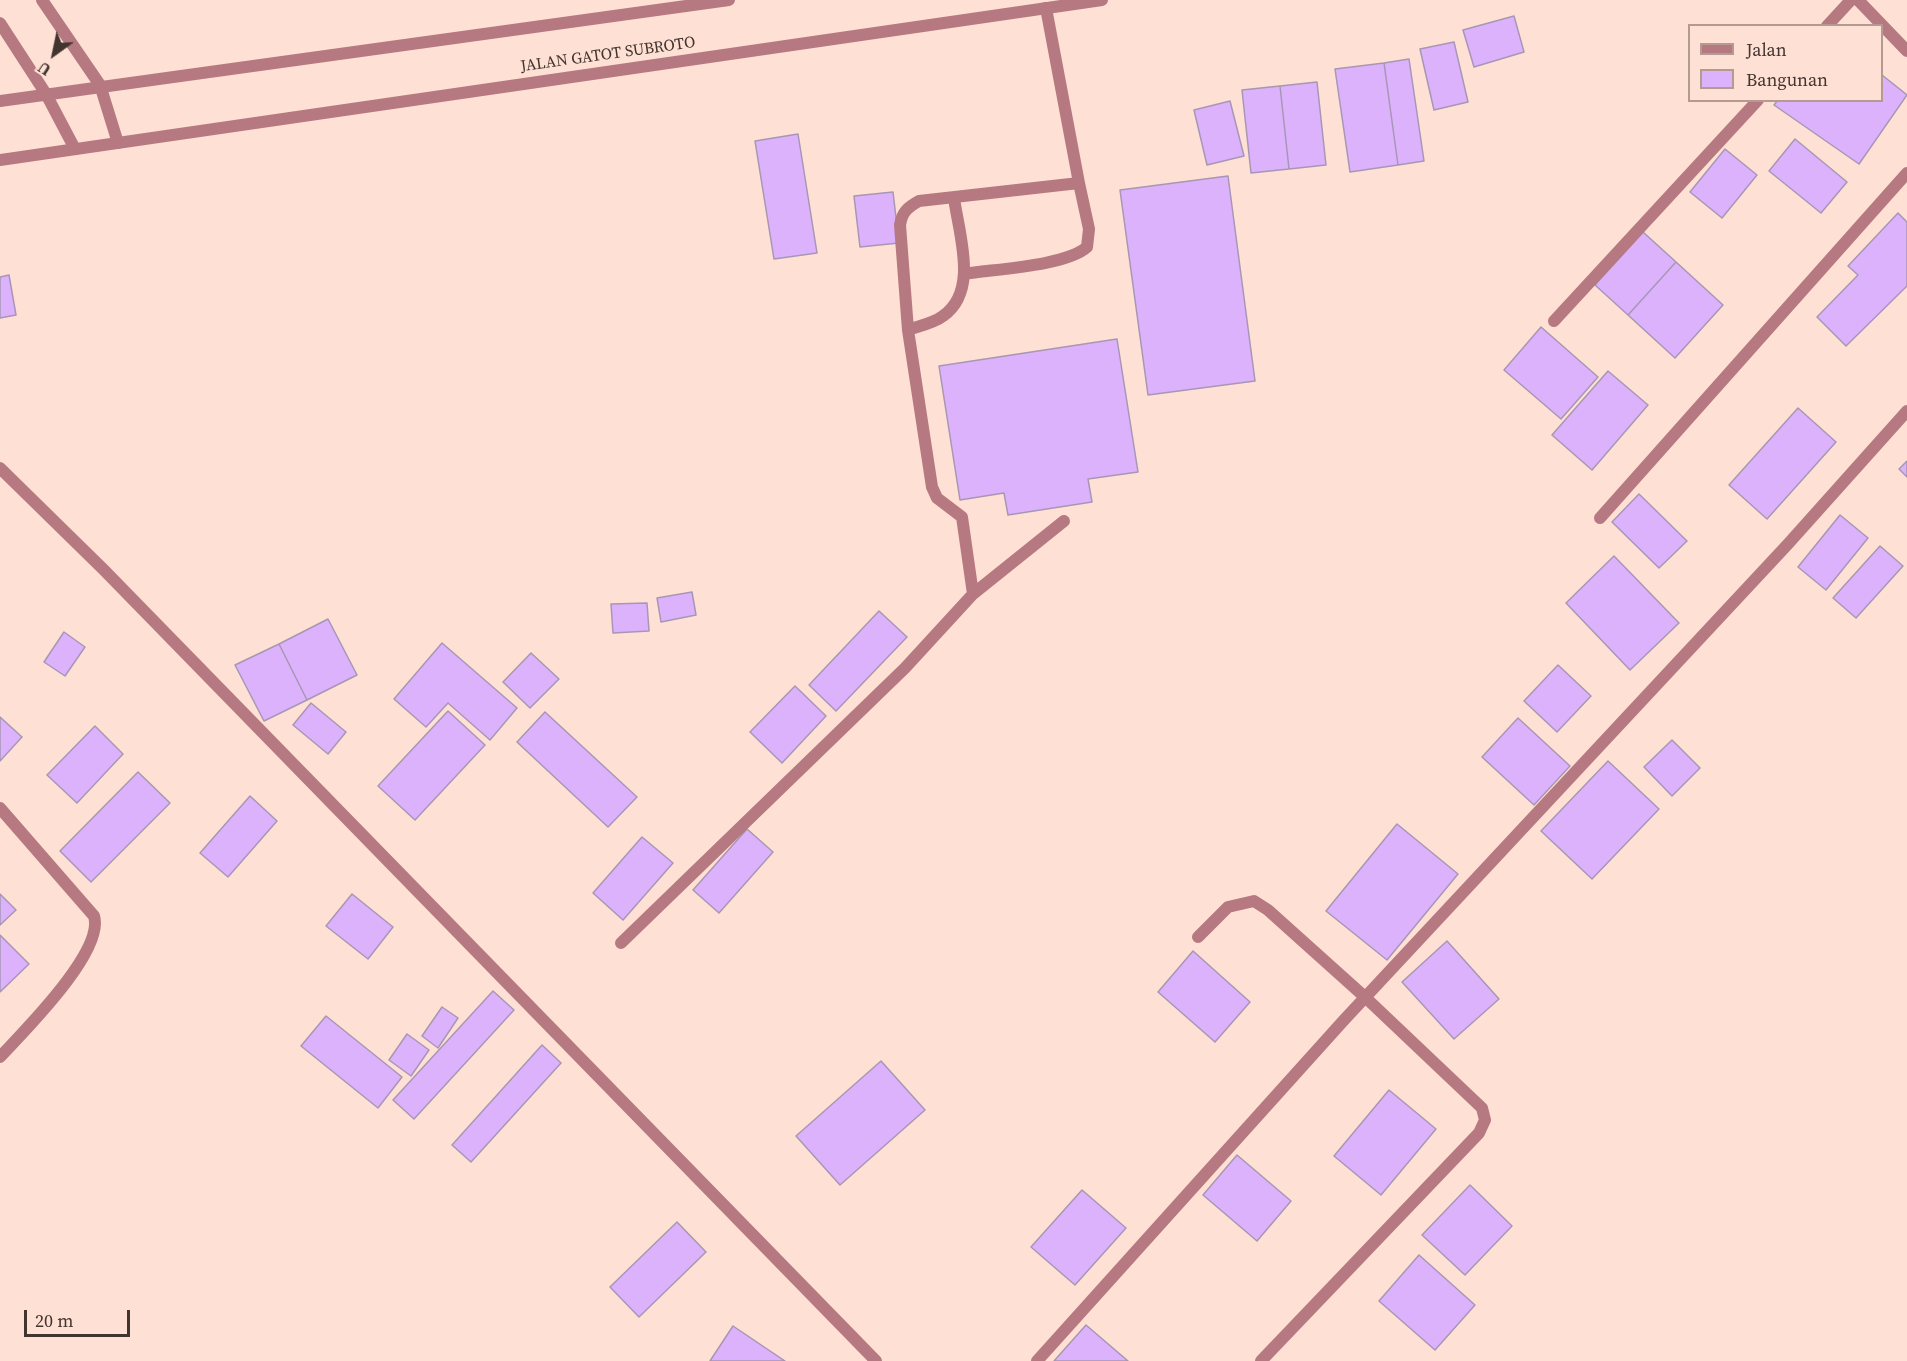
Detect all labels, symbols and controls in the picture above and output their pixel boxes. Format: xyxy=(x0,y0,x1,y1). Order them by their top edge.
north arrow xyxy=(24,24,84,84)
legend xyxy=(1688,24,1883,102)
street label: JALAN GATOT SUBROTO xyxy=(519,33,697,77)
text: Jalan xyxy=(1746,37,1787,62)
text: U xyxy=(33,57,55,82)
text: Bangunan xyxy=(1746,67,1828,92)
scale bar xyxy=(27,1298,134,1336)
text: 20 m xyxy=(35,1308,73,1333)

